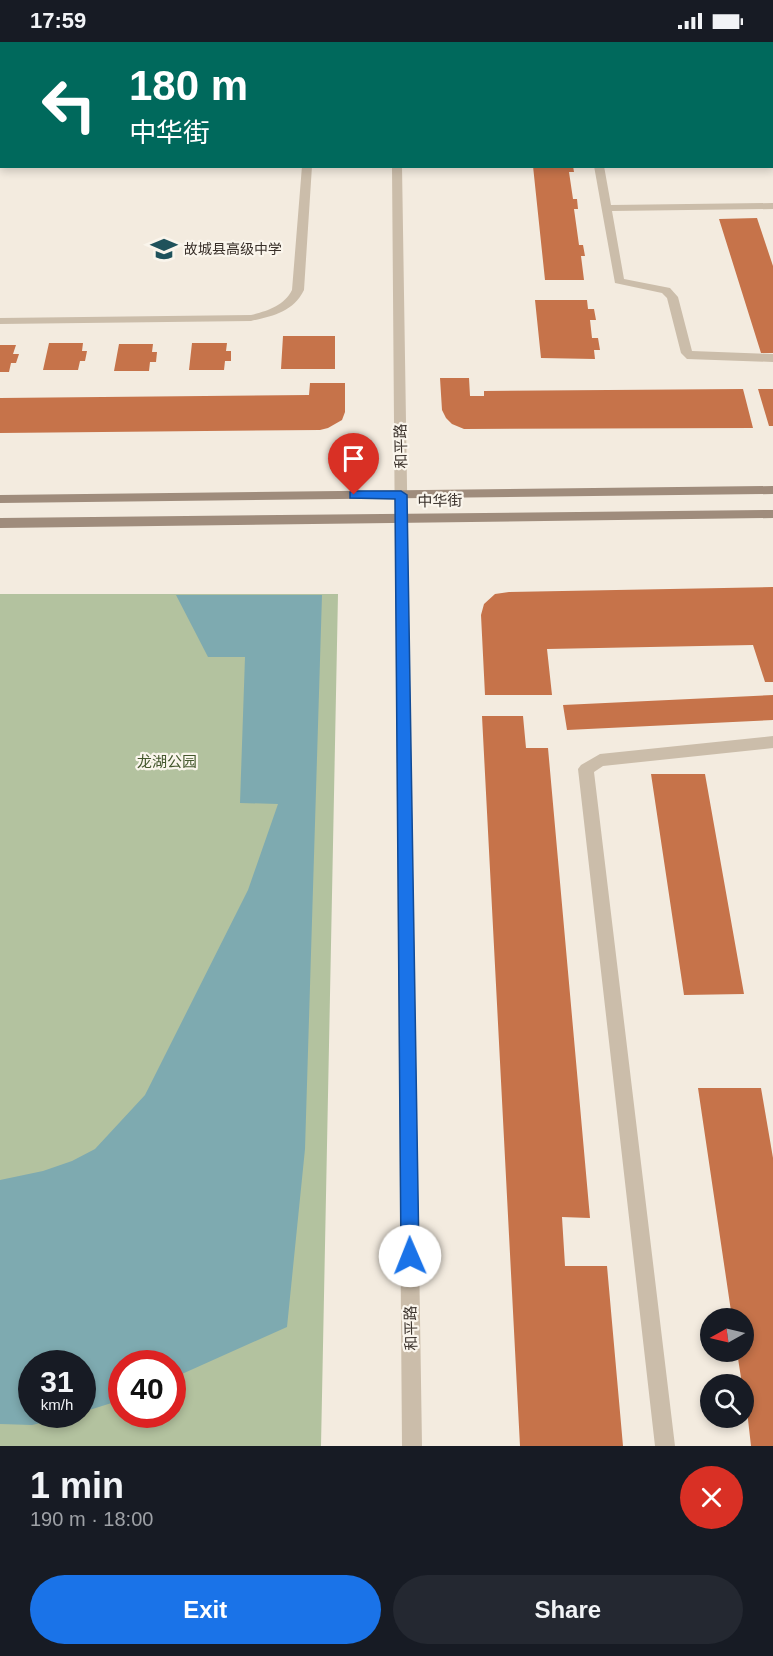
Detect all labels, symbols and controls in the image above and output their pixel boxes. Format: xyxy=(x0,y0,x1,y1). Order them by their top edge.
text: 17:59 xyxy=(30,8,86,33)
text: 180 m xyxy=(129,62,248,109)
icon: left xyxy=(30,66,108,144)
text: 中华街 xyxy=(129,118,210,148)
school or university icon: 故城县高级中学 xyxy=(149,234,179,264)
place label: 故城县高级中学 xyxy=(184,241,282,257)
street label: 和平路 xyxy=(392,423,409,469)
pin xyxy=(328,433,379,495)
icon: arrive xyxy=(337,442,370,475)
street label: 中华街 xyxy=(417,492,463,509)
park label: 龙湖公园 xyxy=(137,753,197,770)
position arrow xyxy=(378,1224,442,1288)
street label: 和平路 xyxy=(402,1305,419,1351)
north arrow xyxy=(700,1308,754,1362)
map controls xyxy=(700,1308,754,1428)
speed limit sign: 40 xyxy=(108,1350,186,1428)
text: 31 xyxy=(40,1365,74,1398)
button: search xyxy=(700,1374,754,1428)
text: km/h xyxy=(41,1396,73,1413)
text: 1 min xyxy=(30,1465,124,1506)
button: close xyxy=(680,1466,743,1529)
text: 190 m · 18:00 xyxy=(30,1508,153,1530)
button: Exit xyxy=(30,1575,381,1644)
button: Share xyxy=(393,1575,743,1644)

